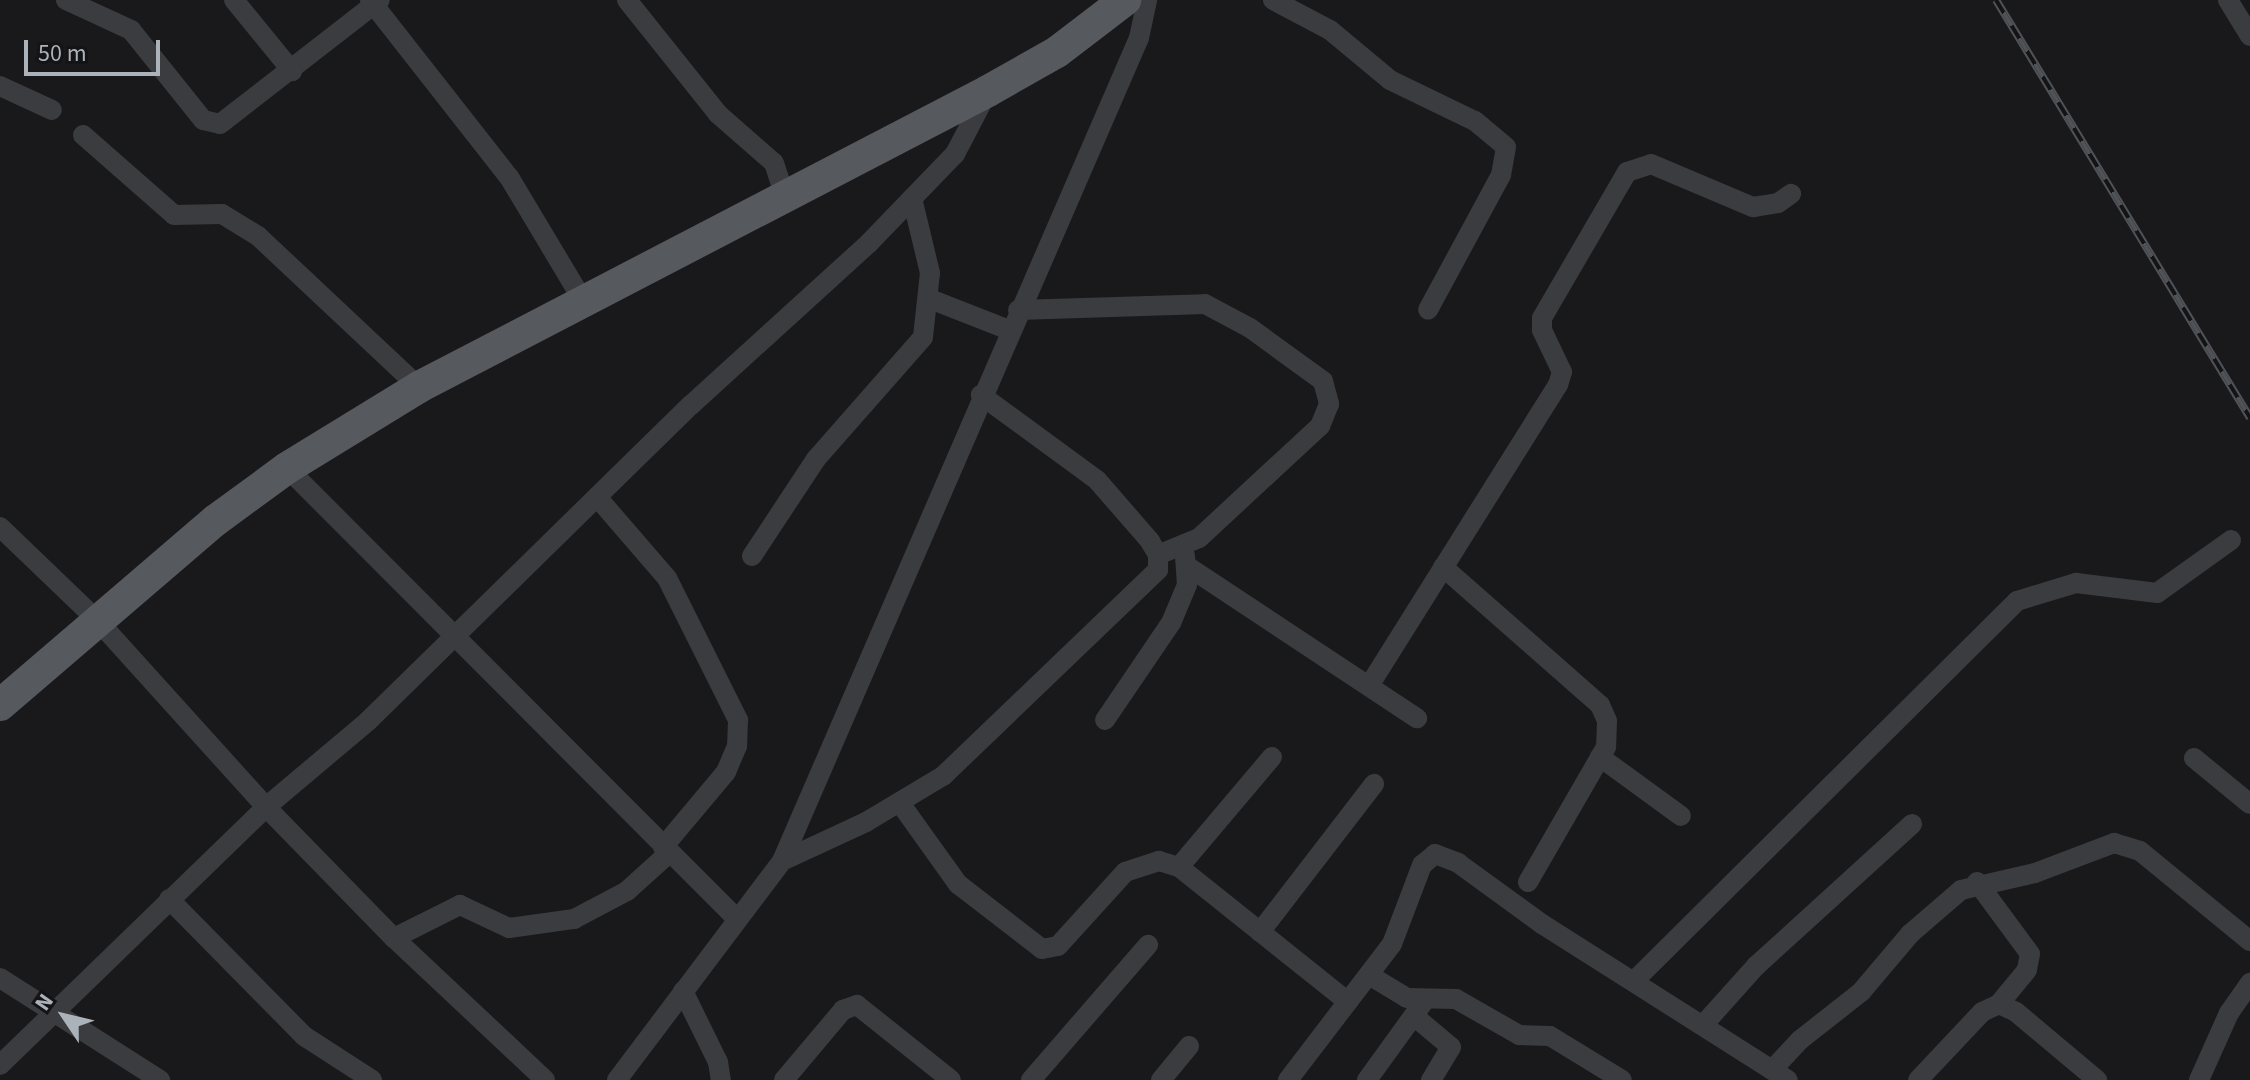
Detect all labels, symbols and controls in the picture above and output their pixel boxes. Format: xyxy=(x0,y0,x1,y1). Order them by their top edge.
scale bar xyxy=(28,24,164,74)
text: 50 m xyxy=(38,36,87,71)
north arrow xyxy=(24,976,104,1056)
text: N xyxy=(27,987,62,1017)

